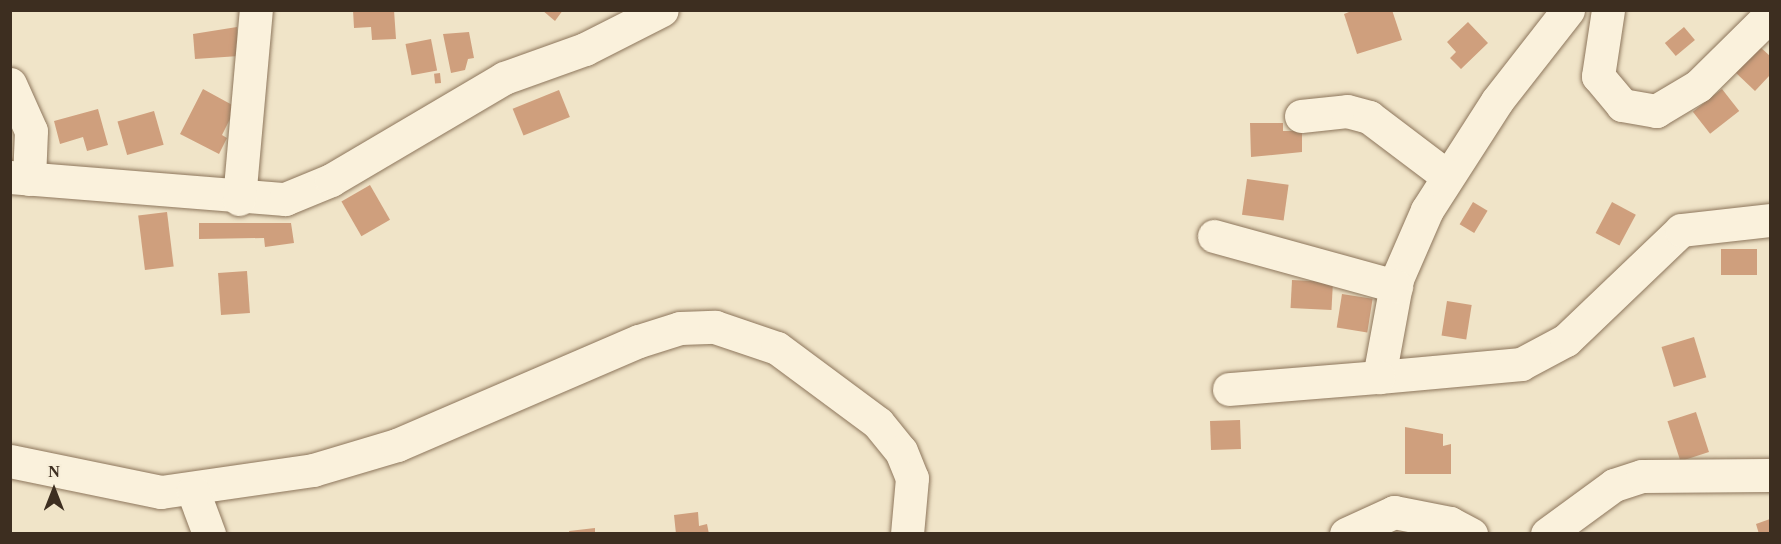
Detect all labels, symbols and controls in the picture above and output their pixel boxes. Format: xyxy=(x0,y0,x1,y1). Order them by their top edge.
north arrow xyxy=(24,460,84,520)
text: N xyxy=(48,463,60,480)

